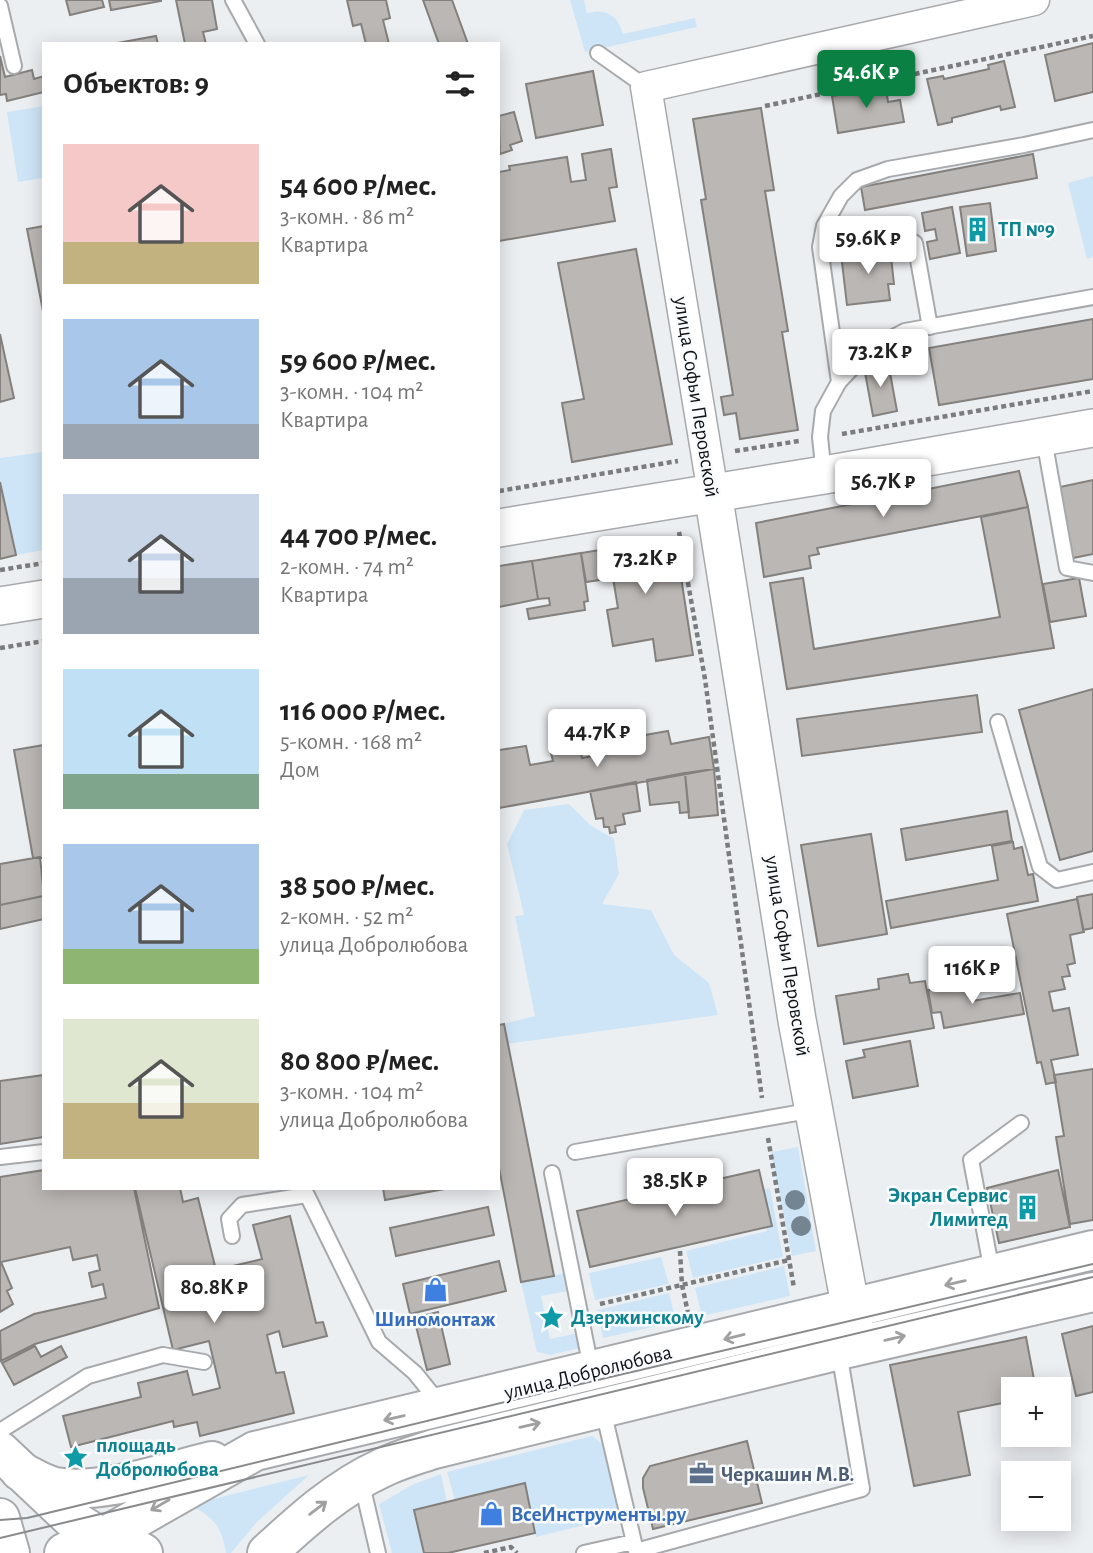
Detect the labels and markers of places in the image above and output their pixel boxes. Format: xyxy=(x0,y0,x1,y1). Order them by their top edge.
pin: 54.6K ₽ xyxy=(801,50,931,110)
building icon: ТП №9 xyxy=(964,215,992,243)
pin: 59.6K ₽ xyxy=(803,216,933,276)
place label: ТП №9 xyxy=(998,219,1055,240)
pin: 73.2K ₽ xyxy=(815,330,945,389)
pin: 56.7K ₽ xyxy=(818,460,948,519)
pin: 73.2K ₽ xyxy=(580,536,710,596)
pin: 44.7K ₽ xyxy=(532,710,662,769)
pin: 116K ₽ xyxy=(915,946,1029,1006)
pin: 38.5K ₽ xyxy=(610,1158,740,1218)
place label: Экран Сервис Лимитед xyxy=(888,1185,1008,1230)
building icon: Экран Сервис Лимитед xyxy=(1014,1193,1042,1221)
pin: 80.8K ₽ xyxy=(149,1266,279,1325)
shop icon: Шиномонтаж xyxy=(421,1276,449,1304)
place icon: Дзержинскому xyxy=(537,1303,565,1331)
place label: Дзержинскому xyxy=(571,1307,704,1328)
place label: Шиномонтаж xyxy=(375,1309,495,1330)
place label: площадь Добролюбова xyxy=(96,1435,219,1480)
place icon: площадь Добролюбова xyxy=(62,1443,90,1471)
office icon: Черкашин М.В. xyxy=(687,1460,715,1488)
place label: Черкашин М.В. xyxy=(721,1464,854,1485)
shop icon: ВсеИнструменты.ру xyxy=(477,1500,505,1528)
place label: ВсеИнструменты.ру xyxy=(511,1504,687,1525)

